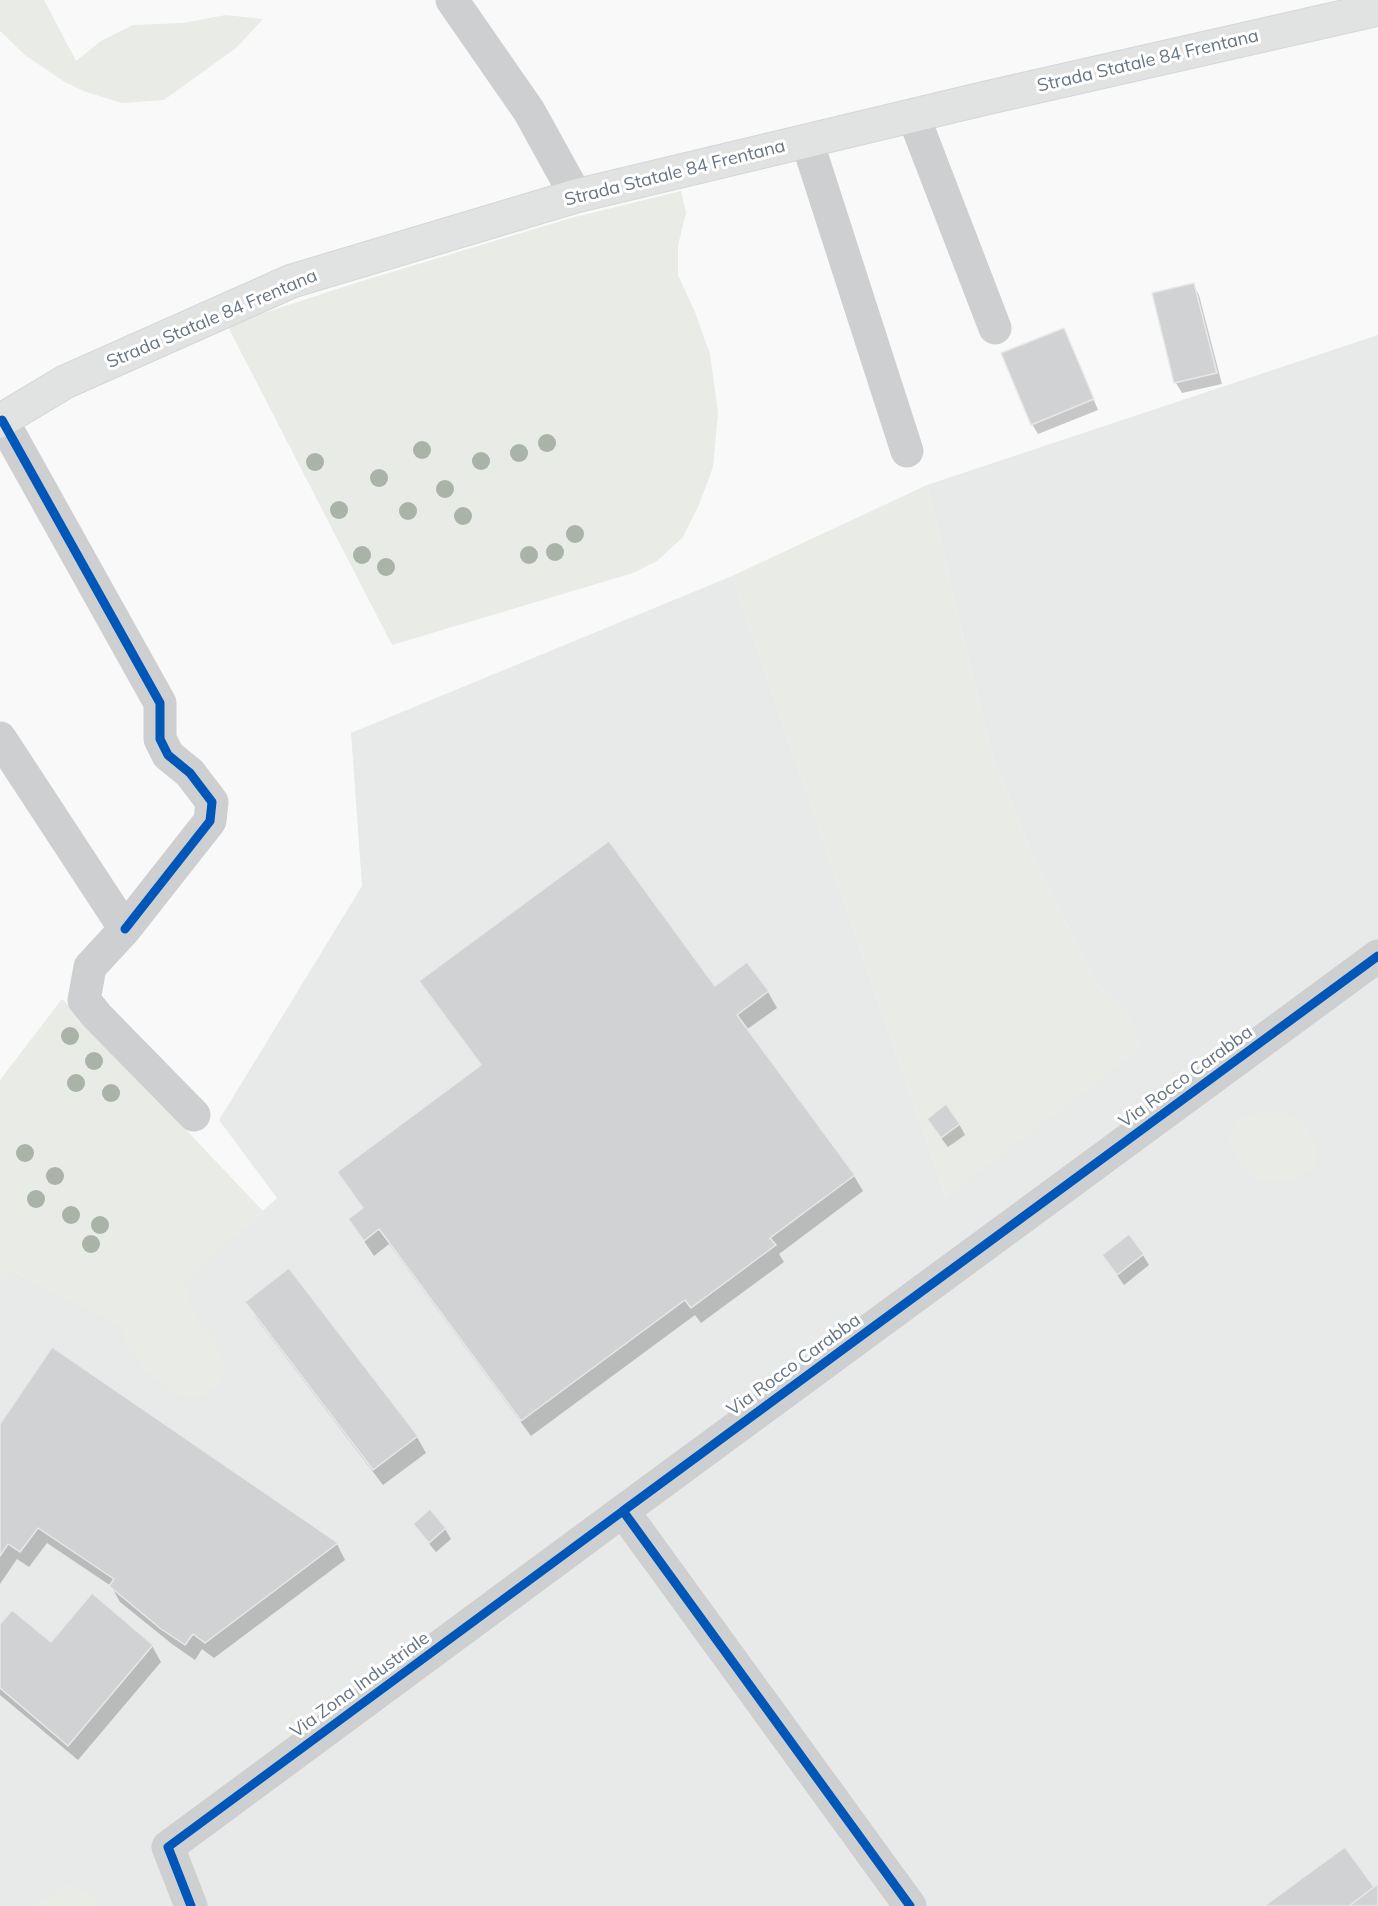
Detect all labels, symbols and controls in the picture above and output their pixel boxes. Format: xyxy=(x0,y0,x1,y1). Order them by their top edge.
street label: Strada Statale 84 Frentana xyxy=(1035,25,1261,97)
street label: Strada Statale 84 Frentana xyxy=(562,135,788,211)
street label: Strada Statale 84 Frentana xyxy=(103,265,321,373)
street label: Via Rocco Carabba xyxy=(1115,1021,1257,1133)
street label: Via Rocco Carabba xyxy=(723,1309,865,1421)
street label: Via Zona Industriale xyxy=(286,1627,434,1743)

